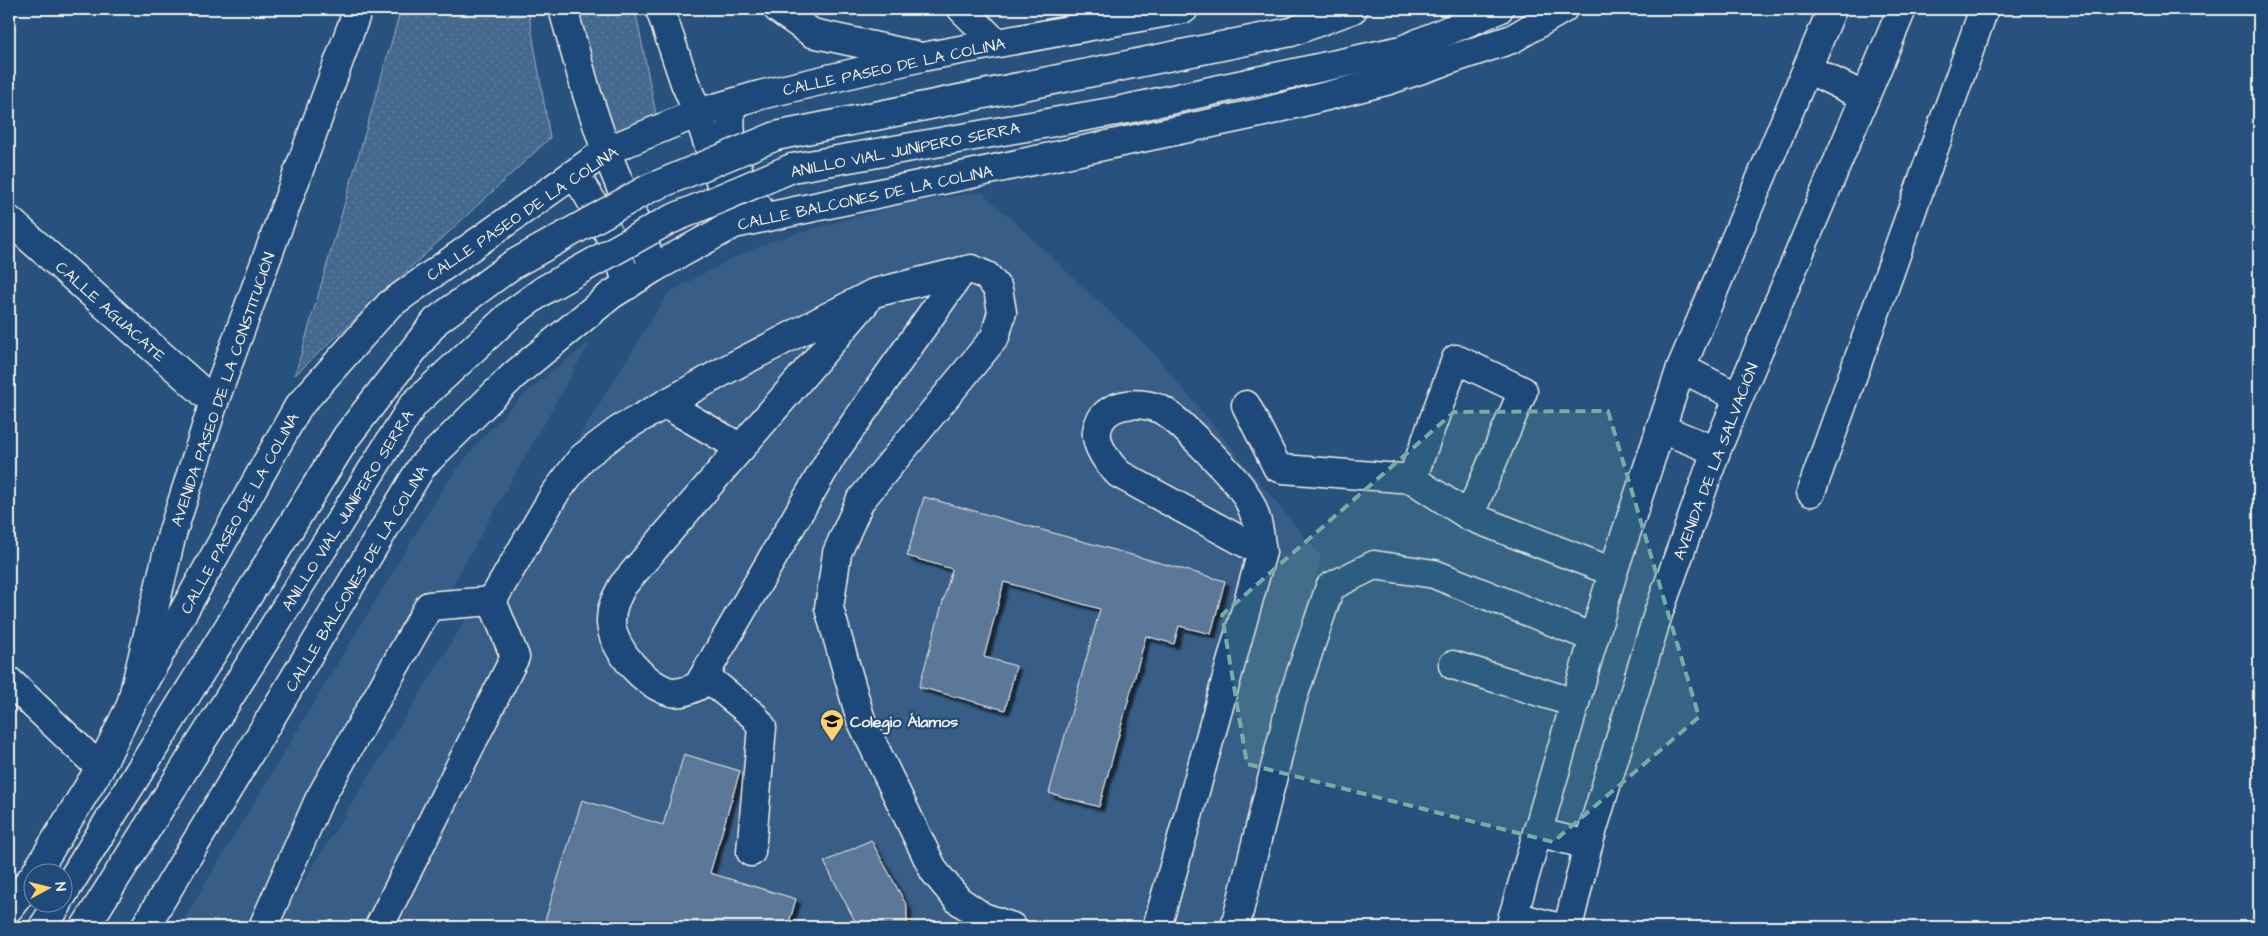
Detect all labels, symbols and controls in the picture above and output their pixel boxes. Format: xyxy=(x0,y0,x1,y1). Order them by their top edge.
street label: CALLE PASEO DE LA COLINA xyxy=(781,33,1007,101)
street label: ANILLO VIAL JUNÍPERO SERRA xyxy=(789,117,1022,183)
street label: CALLE PASEO DE LA COLINA xyxy=(422,141,623,286)
street label: CALLE BALCONES DE LA COLINA xyxy=(736,160,995,236)
street label: AVENIDA PASEO DE LA CONSTITUCIÓN xyxy=(166,249,280,529)
street label: CALLE AGUACATE xyxy=(51,256,171,368)
street label: AVENIDA DE LA SALVACIÓN xyxy=(1668,360,1764,563)
street label: ANILLO VIAL JUNÍPERO SERRA xyxy=(277,406,419,615)
street label: CALLE PASEO DE LA COLINA xyxy=(175,409,304,618)
street label: CALLE BALCONES DE LA COLINA xyxy=(280,461,433,696)
school or university icon: Colegio Álamos xyxy=(819,708,845,742)
place label: Colegio Álamos xyxy=(850,711,958,735)
north arrow xyxy=(22,864,72,914)
text: N xyxy=(49,881,70,892)

